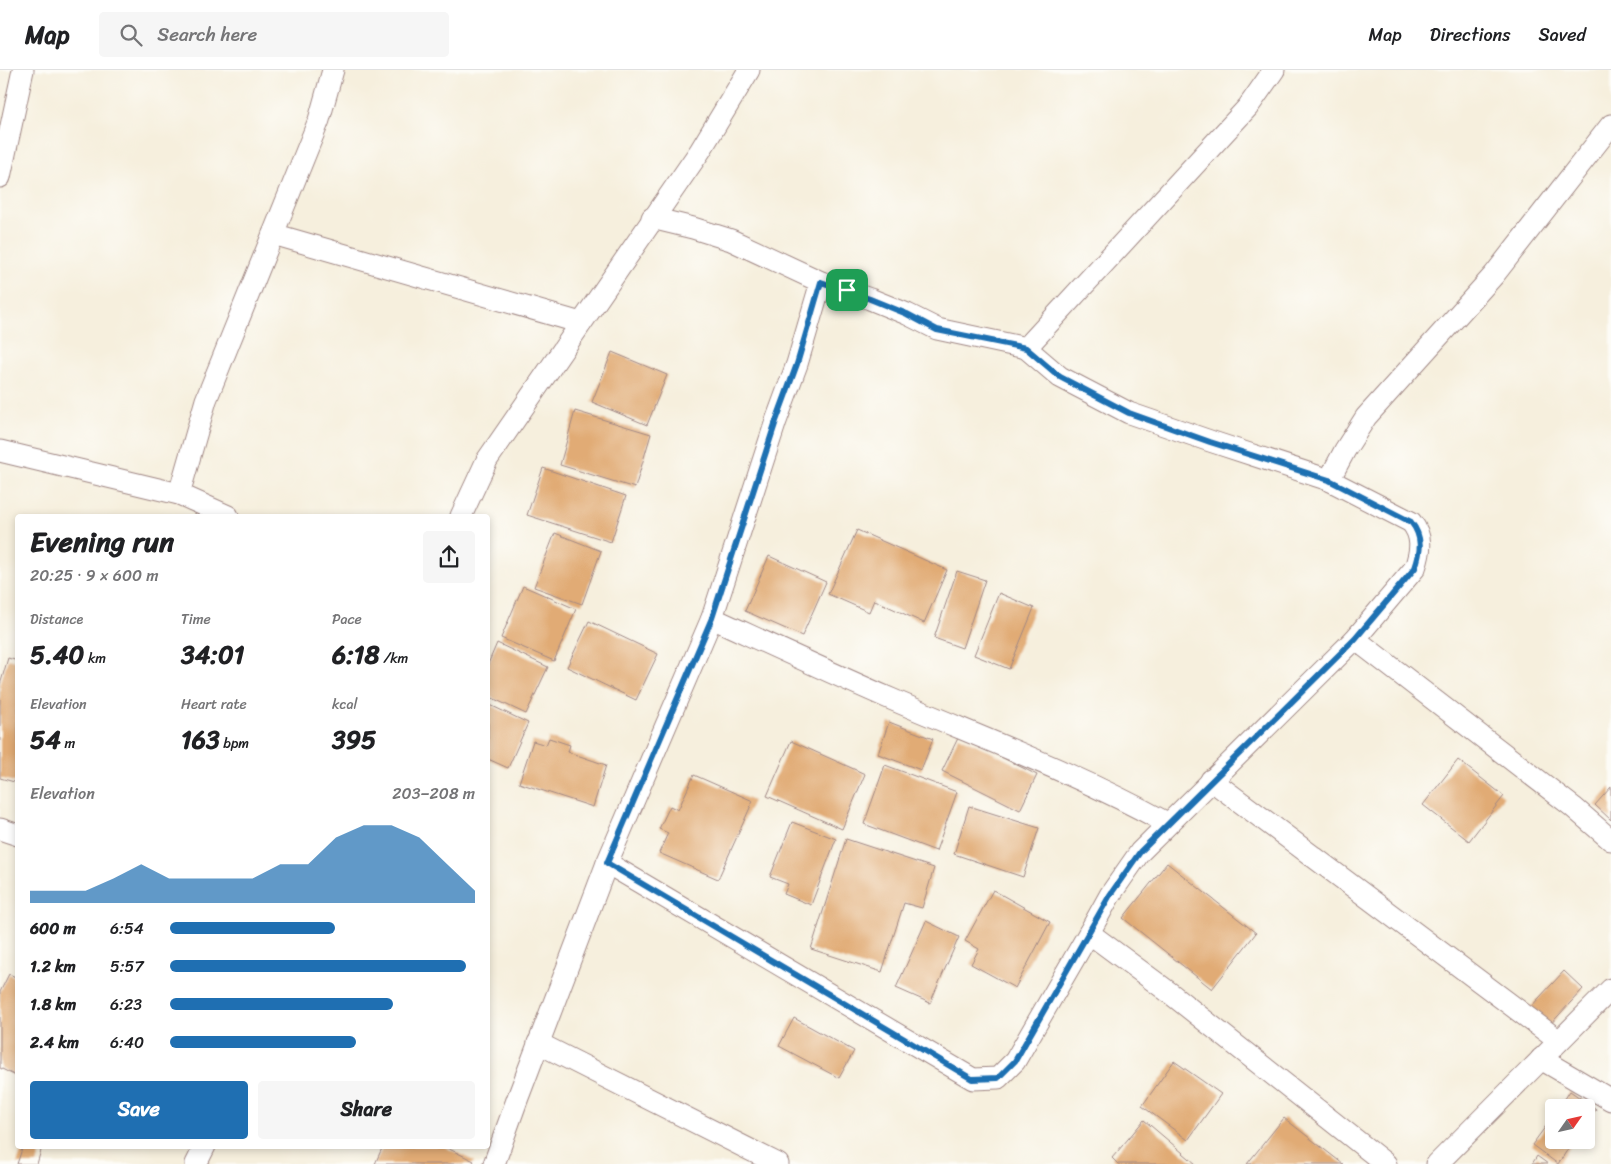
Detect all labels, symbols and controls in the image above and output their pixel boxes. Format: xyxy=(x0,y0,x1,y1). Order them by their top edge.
search box xyxy=(99,12,449,57)
text: Map xyxy=(25,14,69,56)
text: Search here xyxy=(157,18,257,51)
text: Map xyxy=(1369,19,1402,51)
text: Directions xyxy=(1430,19,1511,51)
text: Saved xyxy=(1539,19,1586,51)
icon: search xyxy=(117,21,145,49)
pin xyxy=(826,269,868,311)
icon: arrive xyxy=(833,276,861,304)
text: Evening run xyxy=(30,517,174,566)
button: share xyxy=(423,531,475,583)
text: 20:25 · 9 × 600 m xyxy=(30,561,159,590)
text: Distance xyxy=(30,607,83,632)
text: Time xyxy=(181,607,211,632)
text: Pace xyxy=(332,607,362,632)
text: 5.40 xyxy=(30,632,84,677)
text: 34:01 xyxy=(181,632,244,677)
text: 6:18 xyxy=(332,632,380,677)
text: km xyxy=(84,646,106,671)
text: /km xyxy=(380,646,408,671)
text: Elevation xyxy=(30,692,87,717)
text: Heart rate xyxy=(181,692,247,717)
text: kcal xyxy=(332,692,357,717)
text: 54 xyxy=(30,717,61,762)
text: 163 xyxy=(181,717,220,762)
text: 395 xyxy=(332,717,376,762)
text: m xyxy=(61,731,75,756)
text: bpm xyxy=(220,731,249,756)
text: Elevation xyxy=(30,779,95,808)
text: 203–208 m xyxy=(392,779,475,808)
text: 600 m xyxy=(30,914,76,943)
text: 6:54 xyxy=(110,914,144,943)
text: 1.2 km xyxy=(30,952,76,981)
text: 5:57 xyxy=(110,952,144,981)
text: 1.8 km xyxy=(30,990,76,1019)
text: 6:23 xyxy=(110,990,142,1019)
text: 2.4 km xyxy=(30,1028,79,1057)
text: 6:40 xyxy=(110,1028,144,1057)
button: Save xyxy=(30,1081,248,1139)
button: Share xyxy=(258,1081,475,1139)
north arrow xyxy=(1545,1099,1595,1149)
map controls xyxy=(1545,1099,1595,1149)

